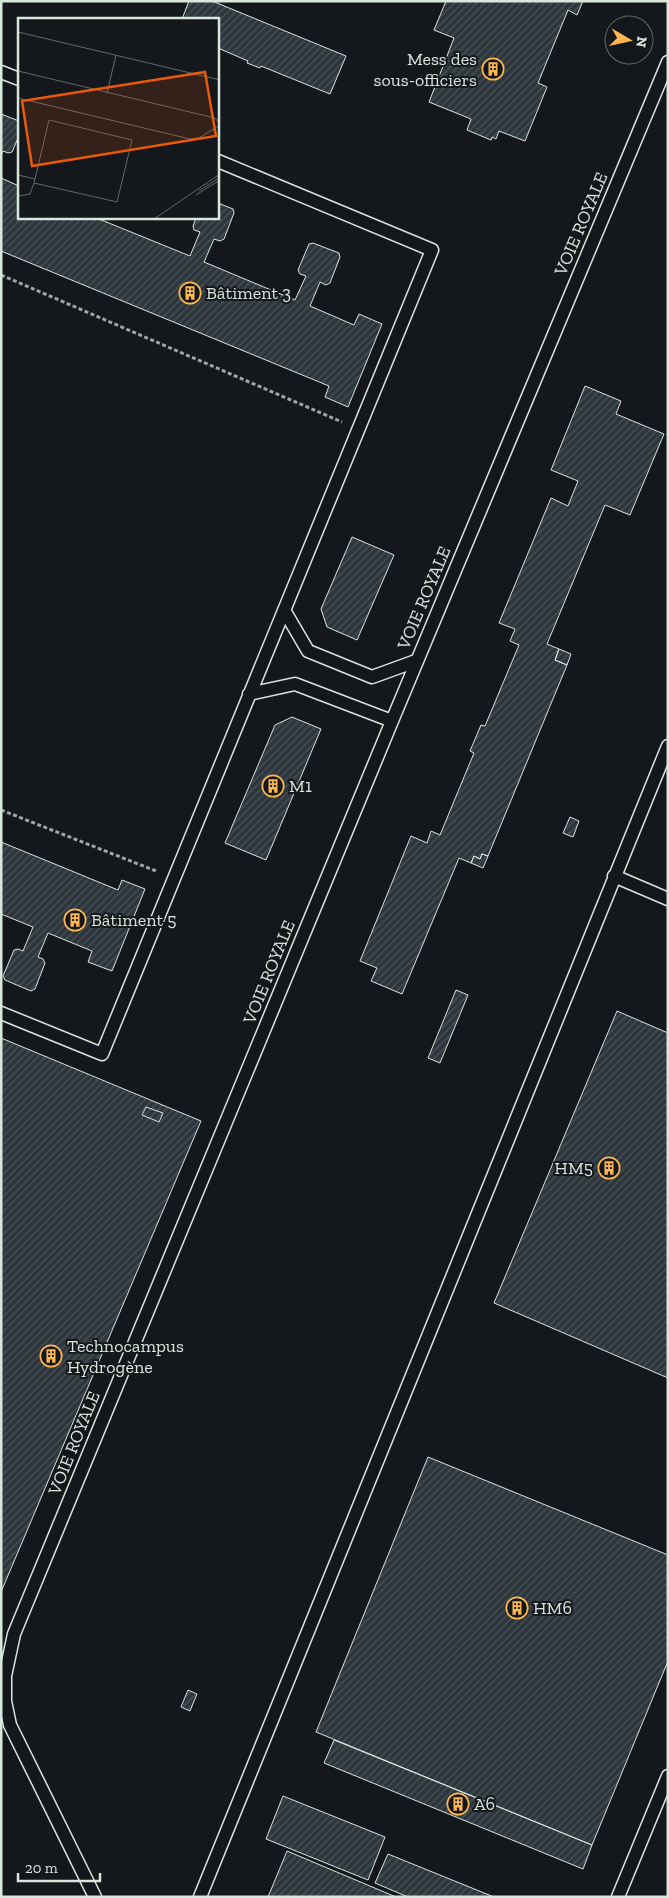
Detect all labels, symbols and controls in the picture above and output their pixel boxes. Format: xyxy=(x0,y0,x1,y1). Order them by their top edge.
north arrow xyxy=(604,15,654,65)
inset map xyxy=(18,18,219,219)
text: N xyxy=(632,35,651,49)
place label: Mess des sous-officiers xyxy=(374,48,477,91)
building icon: Mess des sous-officiers xyxy=(481,57,505,81)
street label: VOIE ROYALE xyxy=(549,169,613,280)
building icon: Bâtiment 3 xyxy=(178,281,202,305)
place label: Bâtiment 3 xyxy=(206,282,291,304)
street label: VOIE ROYALE xyxy=(392,543,456,654)
building icon: M1 xyxy=(261,774,285,798)
place label: M1 xyxy=(289,775,312,797)
building icon: Bâtiment 5 xyxy=(63,908,87,932)
place label: Bâtiment 5 xyxy=(91,909,177,931)
street label: VOIE ROYALE xyxy=(238,917,300,1028)
building icon: HM5 xyxy=(597,1156,621,1180)
place label: HM5 xyxy=(554,1157,593,1179)
place label: Technocampus Hydrogène xyxy=(67,1335,184,1378)
building icon: Technocampus Hydrogène xyxy=(39,1344,63,1368)
street label: VOIE ROYALE xyxy=(43,1388,105,1499)
building icon: HM6 xyxy=(505,1596,529,1620)
place label: HM6 xyxy=(533,1597,572,1619)
building icon: A6 xyxy=(446,1792,470,1816)
place label: A6 xyxy=(474,1793,495,1815)
scale bar xyxy=(18,1850,100,1882)
text: 20 m xyxy=(25,1859,58,1877)

